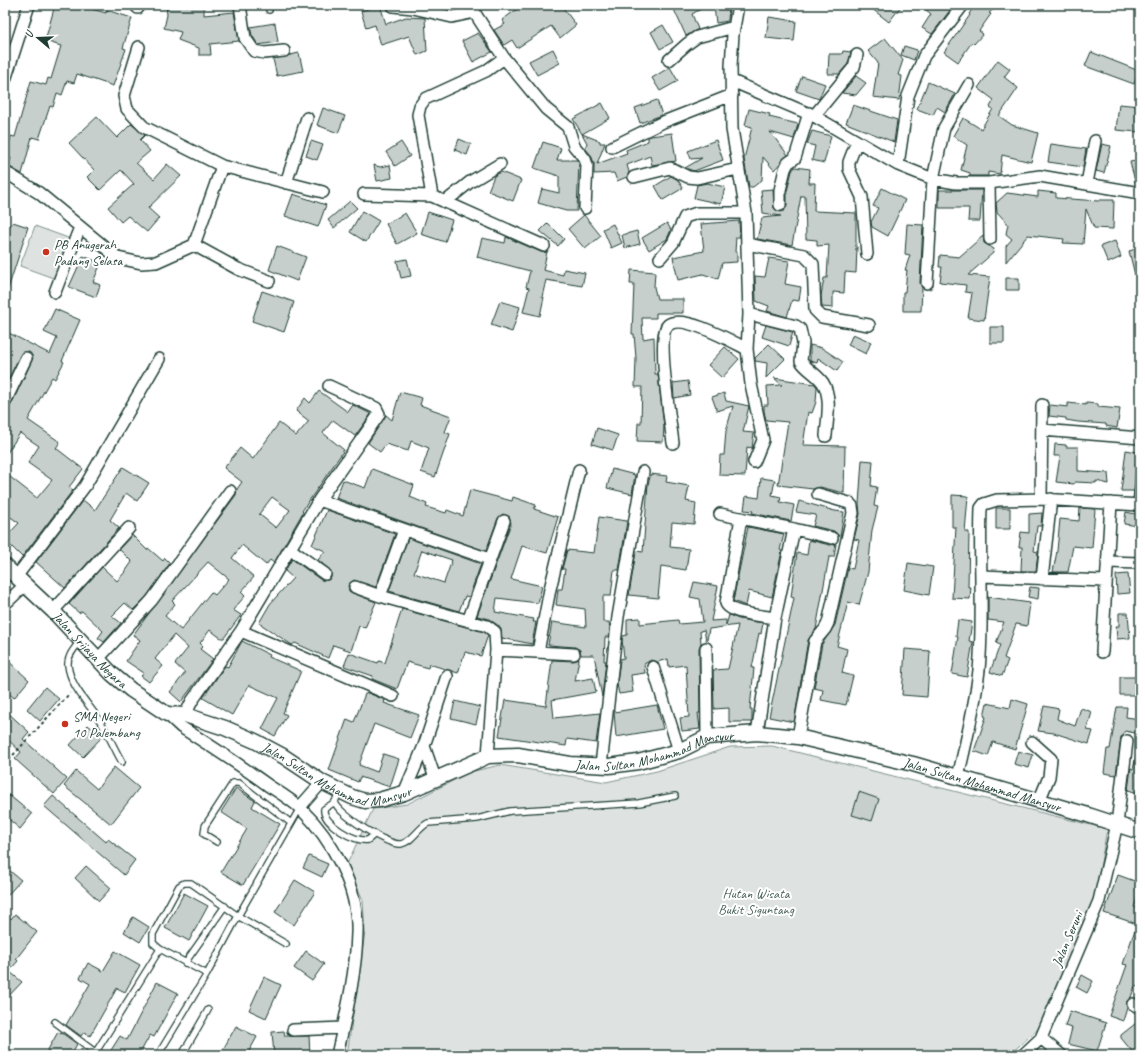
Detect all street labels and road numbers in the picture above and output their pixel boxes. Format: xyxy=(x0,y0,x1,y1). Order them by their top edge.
street label: Jalan Srijaya Negara xyxy=(48,607,131,693)
street label: Jalan Sultan Mohammad Mansyur xyxy=(574,727,736,775)
street label: Jalan Sultan Mohammad Mansyur xyxy=(258,738,416,811)
street label: Jalan Sultan Mohammad Mansyur xyxy=(901,754,1065,816)
street label: Jalan Seruni xyxy=(1048,907,1088,970)

